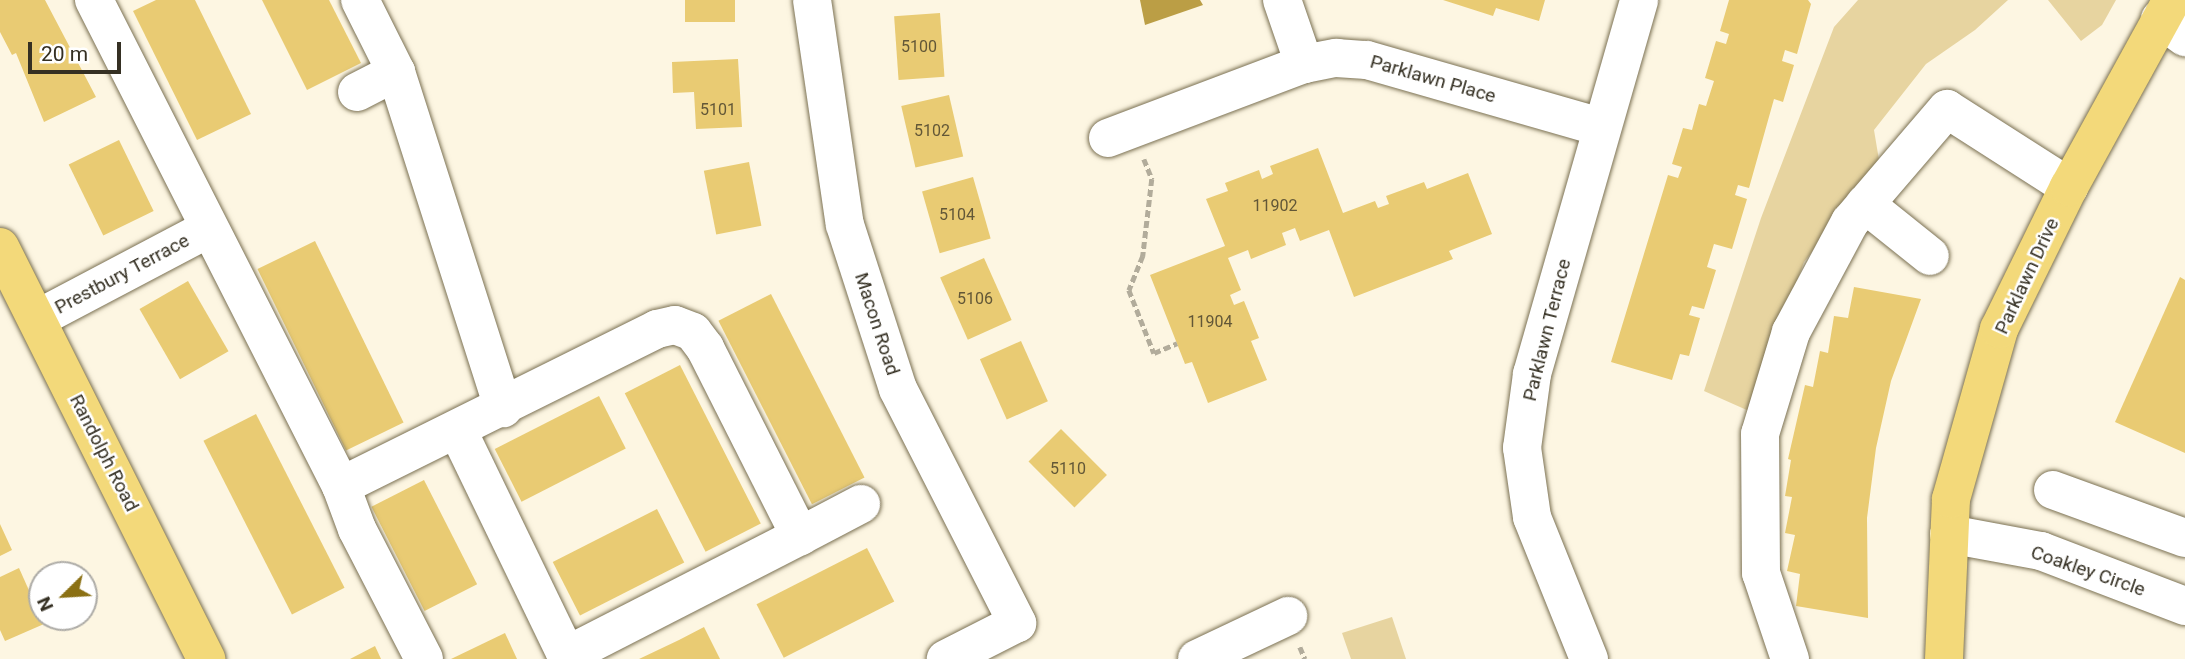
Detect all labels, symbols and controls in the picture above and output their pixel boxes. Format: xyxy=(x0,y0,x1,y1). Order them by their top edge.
scale bar xyxy=(32,28,124,72)
house number: 5100 xyxy=(901,37,937,57)
text: 20 m xyxy=(41,42,88,66)
street label: Parklawn Place xyxy=(1368,50,1498,108)
house number: 5101 xyxy=(700,100,736,120)
house number: 5102 xyxy=(914,121,950,141)
house number: 11902 xyxy=(1253,196,1297,216)
house number: 5104 xyxy=(939,205,975,225)
street label: Parklawn Drive xyxy=(1990,214,2064,338)
street label: Prestbury Terrace xyxy=(51,229,193,319)
street label: Parklawn Terrace xyxy=(1518,256,1576,404)
street label: Macon Road xyxy=(850,270,904,378)
house number: 5106 xyxy=(957,289,993,309)
house number: 11904 xyxy=(1188,312,1232,332)
street label: Randolph Road xyxy=(65,391,143,515)
house number: 5110 xyxy=(1050,459,1086,479)
street label: Coakley Circle xyxy=(2028,541,2148,601)
north arrow xyxy=(28,561,98,631)
text: N xyxy=(32,593,58,615)

